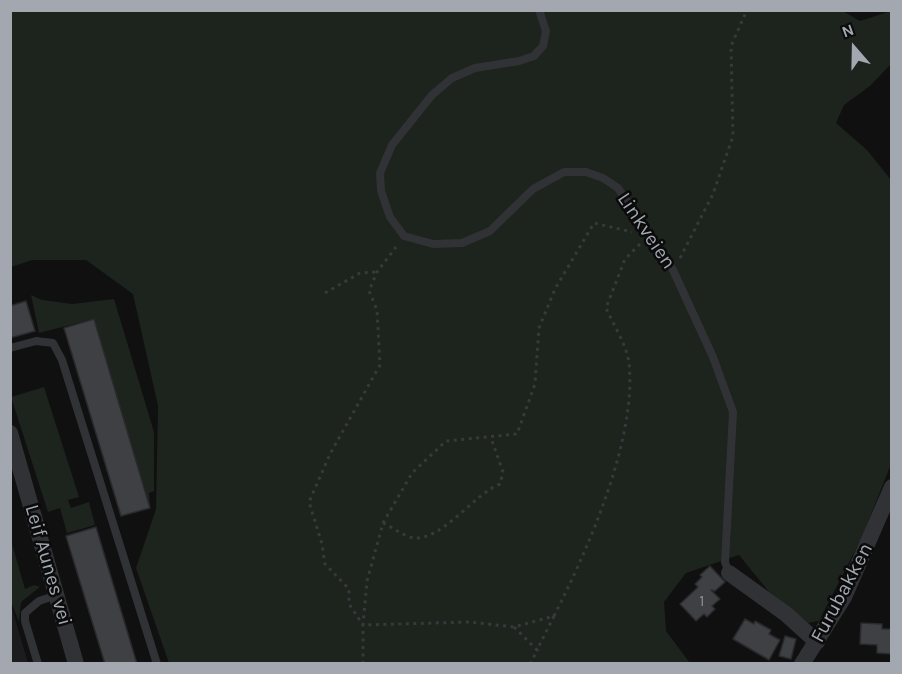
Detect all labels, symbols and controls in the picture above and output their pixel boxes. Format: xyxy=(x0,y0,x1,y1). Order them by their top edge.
north arrow xyxy=(824,18,884,78)
text: N xyxy=(839,20,856,42)
street label: Linkveien xyxy=(612,188,680,274)
street label: Leif Aunes vei xyxy=(19,502,77,628)
street label: Furubakken xyxy=(806,539,878,647)
house number: 1 xyxy=(699,591,705,611)

